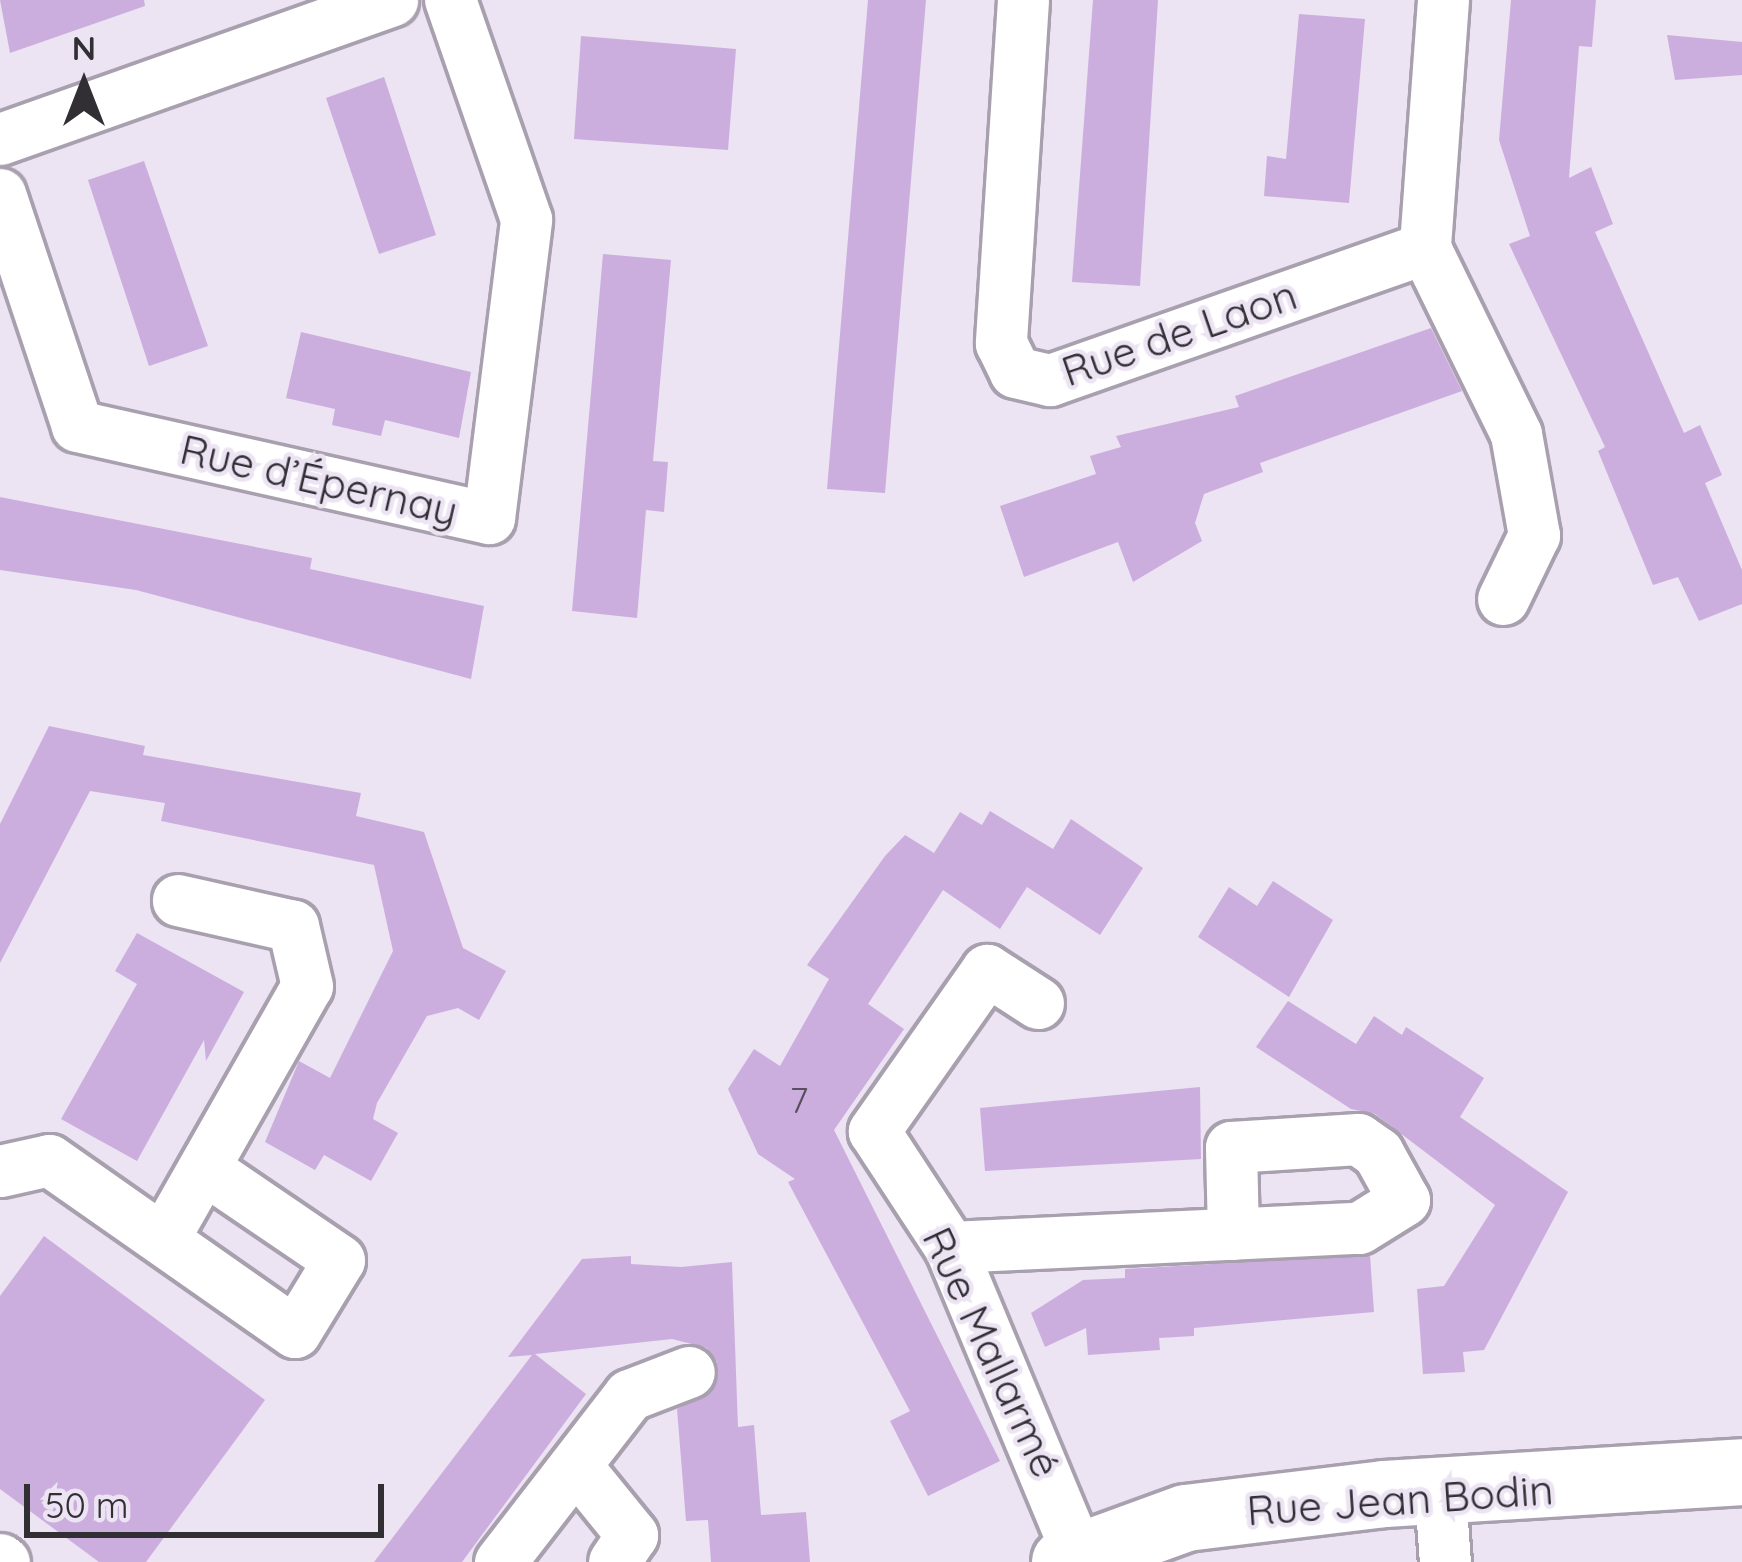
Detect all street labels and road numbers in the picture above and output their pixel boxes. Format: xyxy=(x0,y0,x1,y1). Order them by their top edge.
street label: Rue de Laon xyxy=(1055,269,1303,397)
street label: Rue d’Épernay xyxy=(175,424,463,536)
street label: Rue Mallarmé xyxy=(912,1219,1072,1485)
street label: Rue Jean Bodin xyxy=(1245,1464,1555,1536)

